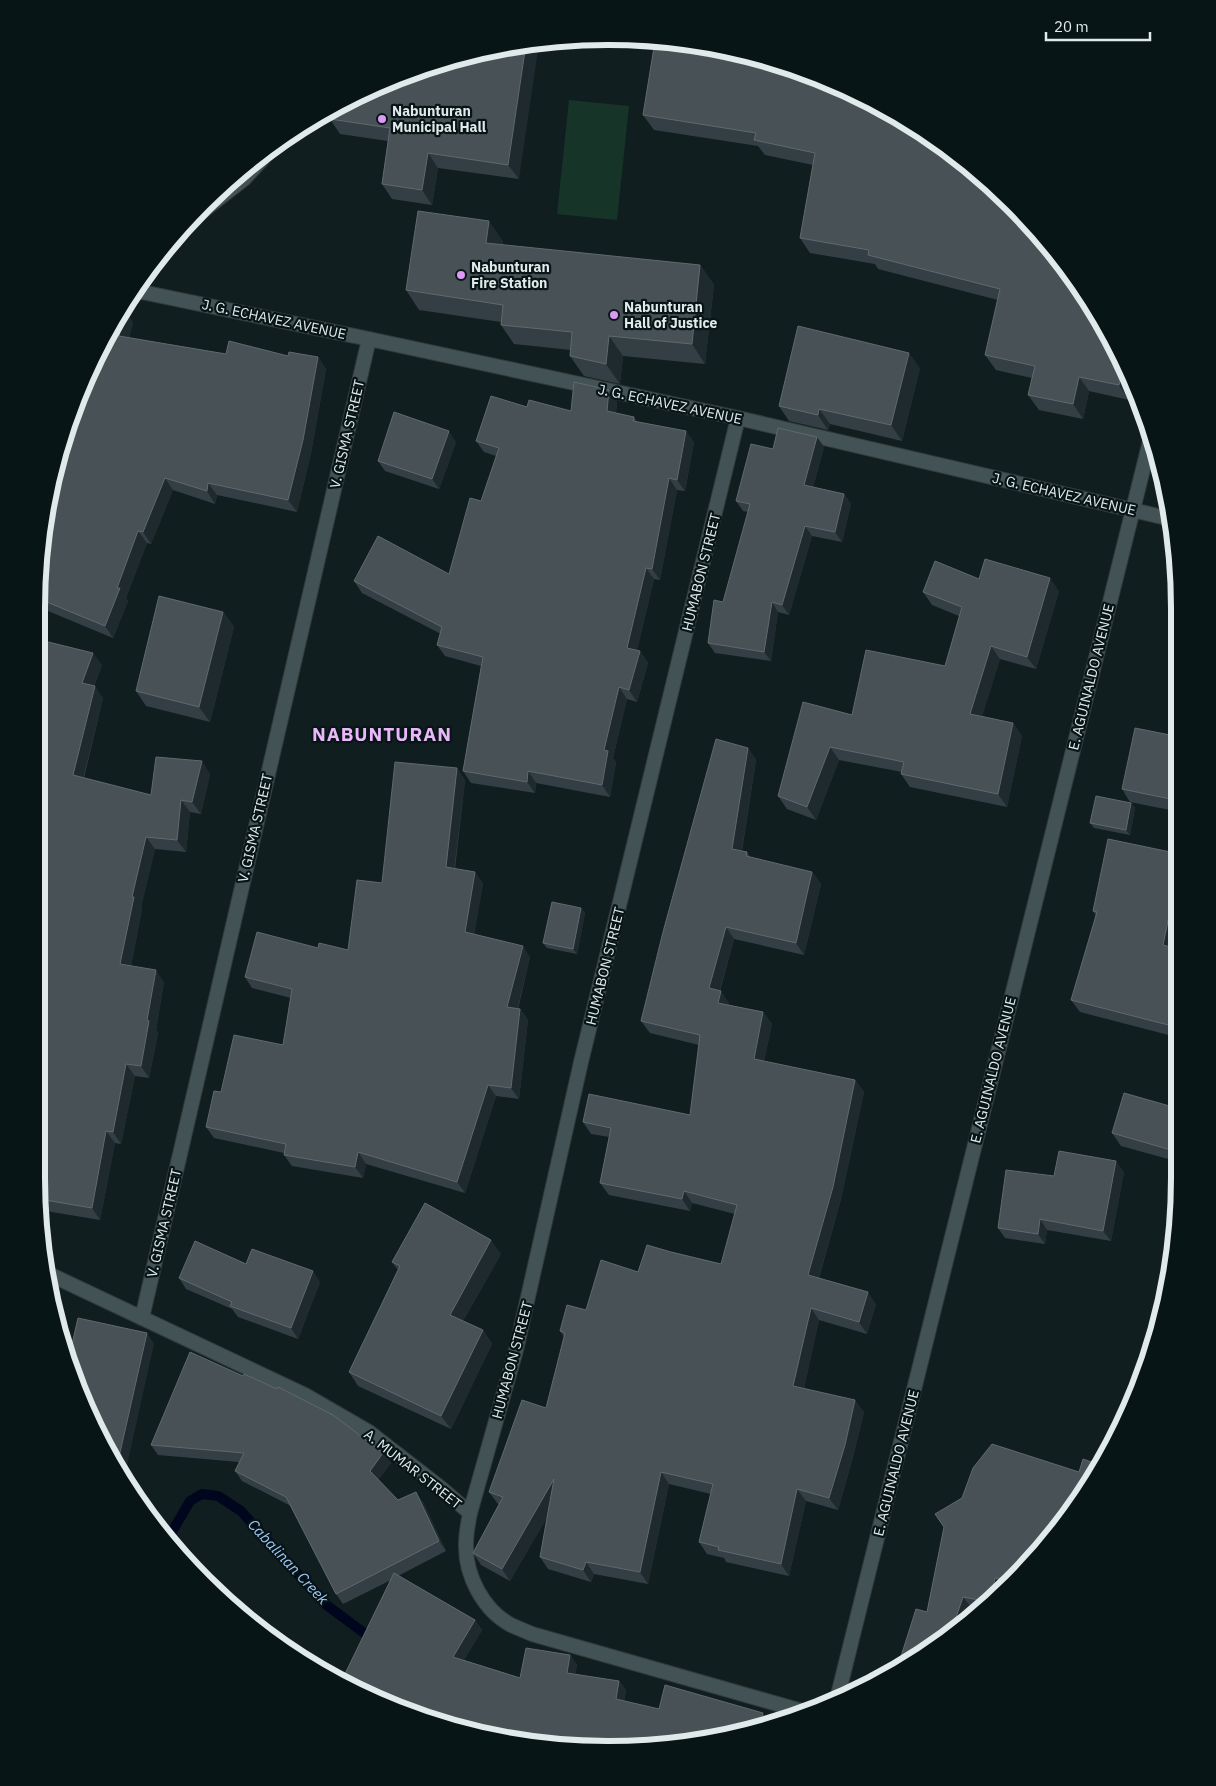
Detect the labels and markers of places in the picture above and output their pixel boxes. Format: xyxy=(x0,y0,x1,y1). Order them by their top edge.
place label: Nabunturan Municipal Hall xyxy=(392,102,486,136)
marker: Nabunturan Municipal Hall xyxy=(376,113,388,125)
place label: Nabunturan Fire Station xyxy=(471,258,550,292)
marker: Nabunturan Fire Station xyxy=(455,269,467,281)
place label: Nabunturan Hall of Justice xyxy=(624,298,718,332)
marker: Nabunturan Hall of Justice xyxy=(608,309,620,321)

